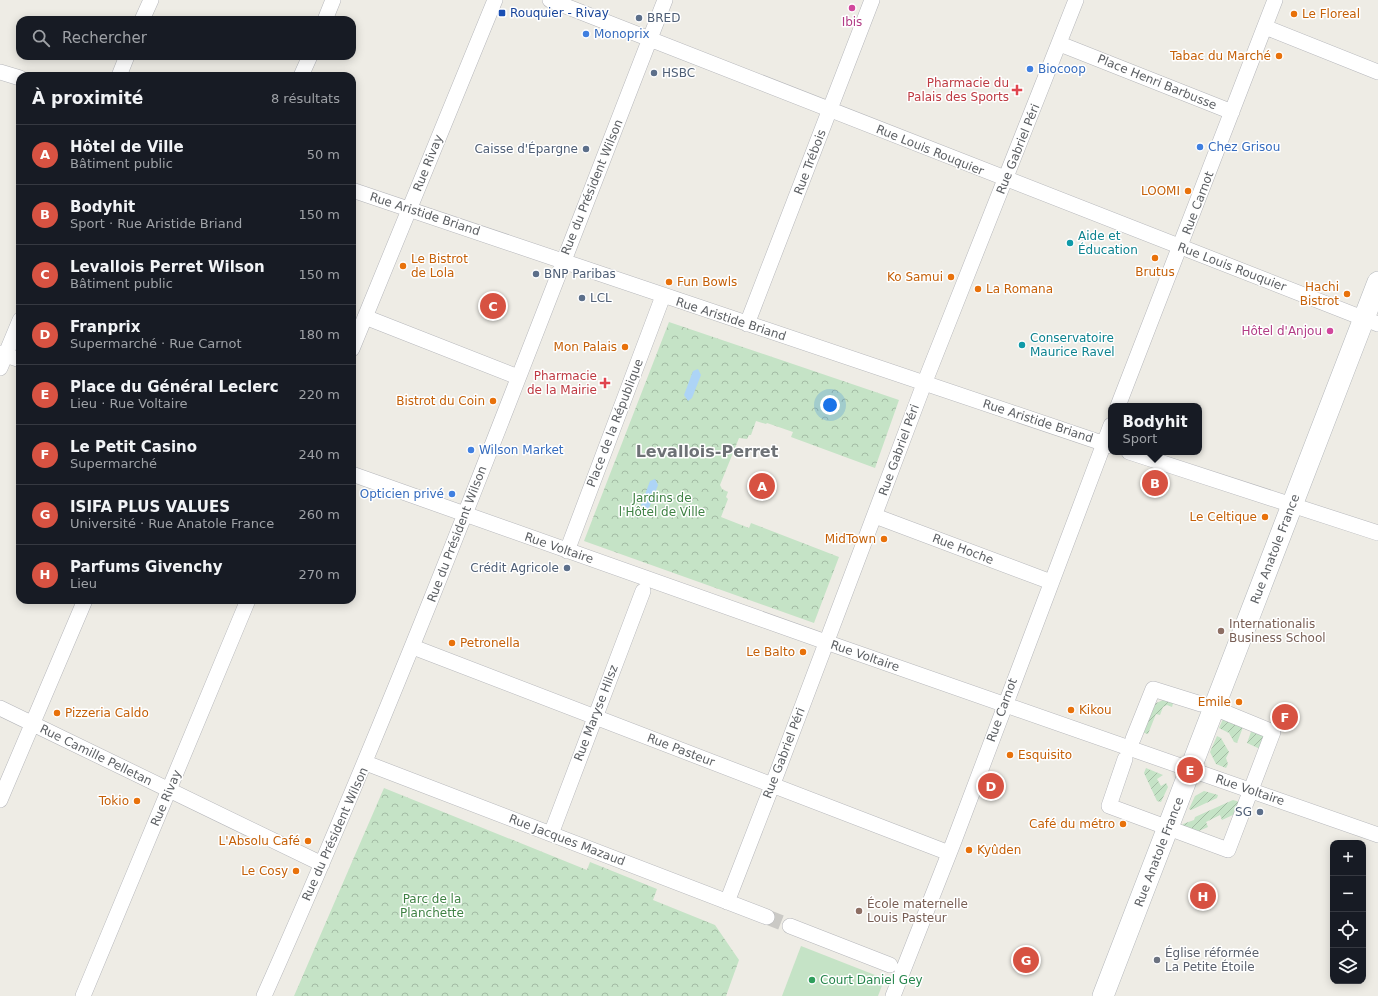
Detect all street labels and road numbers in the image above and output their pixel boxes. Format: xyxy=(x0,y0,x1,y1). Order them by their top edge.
street label: Place Henri Barbusse xyxy=(1095,52,1219,112)
street label: Rue Gabriel Péri xyxy=(994,102,1042,196)
street label: Rue du Président Wilson xyxy=(558,117,626,257)
street label: Rue Louis Rouquier xyxy=(874,122,986,178)
street label: Rue Trébois xyxy=(791,127,829,197)
street label: Rue Rivay xyxy=(410,133,446,193)
street label: Rue Carnot xyxy=(1180,169,1217,237)
street label: Rue Aristide Briand xyxy=(368,190,482,238)
street label: Rue Louis Rouquier xyxy=(1176,240,1288,294)
street label: Rue Aristide Briand xyxy=(674,295,788,343)
street label: Place de la République xyxy=(584,357,646,489)
street label: Rue Aristide Briand xyxy=(981,397,1095,445)
street label: Rue Gabriel Péri xyxy=(876,402,922,498)
street label: Rue du Président Wilson xyxy=(425,464,489,604)
street label: Rue Anatole France xyxy=(1248,492,1302,606)
street label: Rue Voltaire xyxy=(523,530,595,566)
street label: Rue Hoche xyxy=(930,531,996,567)
street label: Rue Voltaire xyxy=(829,638,901,674)
street label: Rue Maryse Hilsz xyxy=(571,663,621,763)
street label: Rue Carnot xyxy=(984,676,1020,744)
street label: Rue Gabriel Péri xyxy=(760,706,808,800)
street label: Rue Camille Pelletan xyxy=(38,722,154,788)
street label: Rue Pasteur xyxy=(645,731,717,769)
street label: Rue du Président Wilson xyxy=(299,765,371,903)
street label: Rue Rivay xyxy=(148,768,184,828)
street label: Rue Voltaire xyxy=(1214,772,1286,808)
street label: Rue Anatole France xyxy=(1132,795,1186,909)
street label: Rue Jacques Mazaud xyxy=(507,811,627,869)

